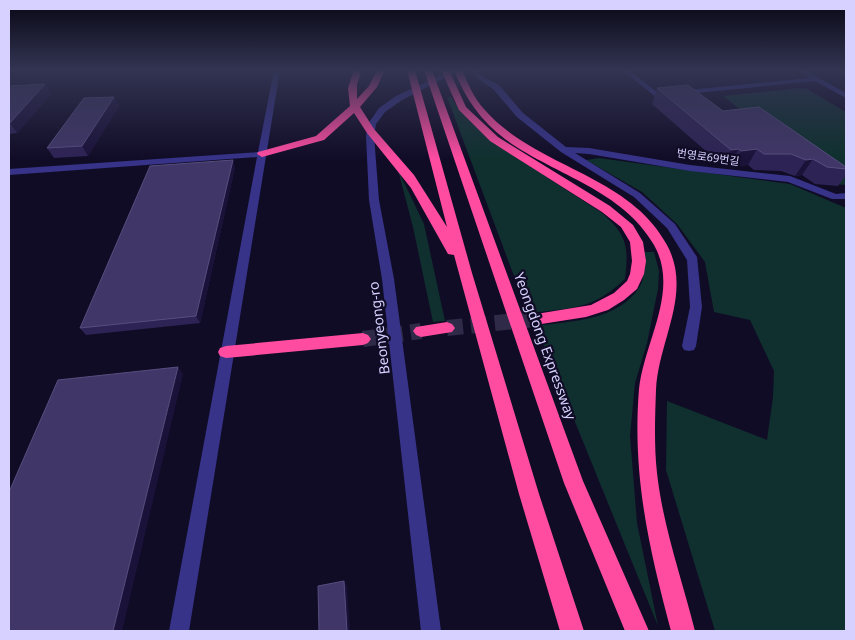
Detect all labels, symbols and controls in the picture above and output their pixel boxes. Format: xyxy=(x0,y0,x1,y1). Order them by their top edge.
street label: 번영로69번길 xyxy=(676,145,740,168)
street label: Yeongdong Expressway xyxy=(510,270,581,423)
street label: Beonyeong-ro xyxy=(363,281,394,376)

